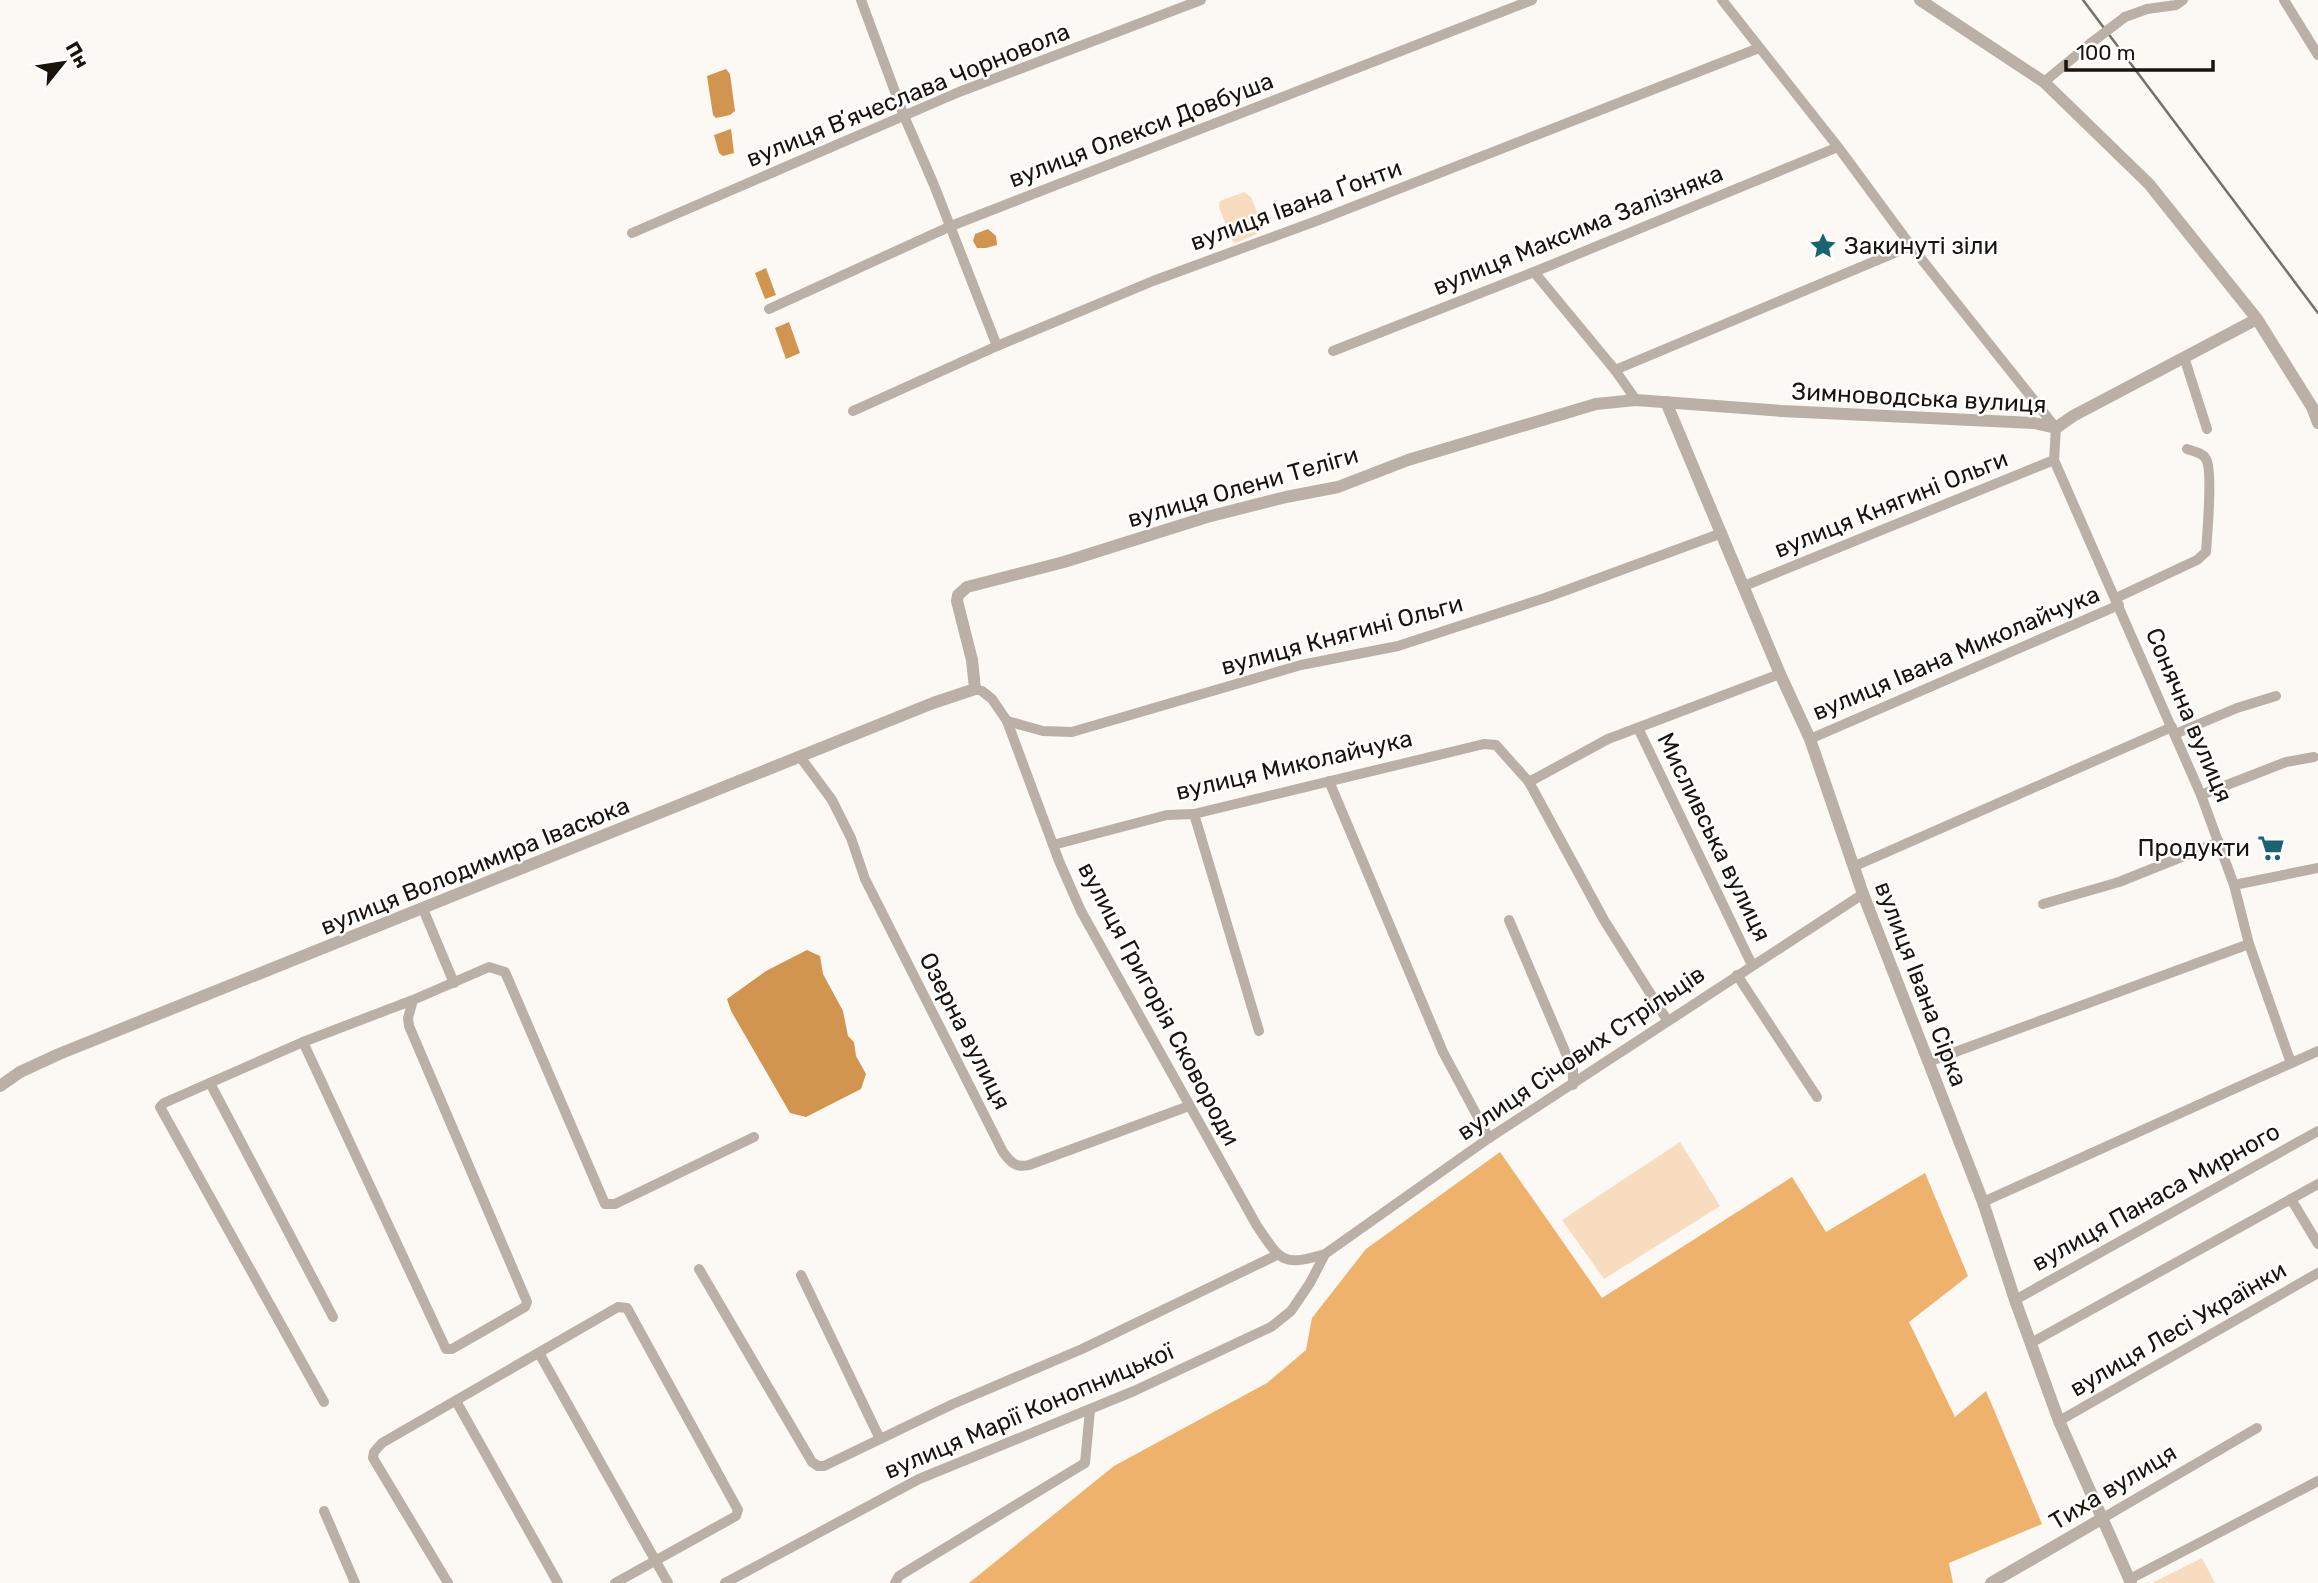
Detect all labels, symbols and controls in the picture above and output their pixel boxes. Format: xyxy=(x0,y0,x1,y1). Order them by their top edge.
street label: вулиця Вʼячеслава Чорновола xyxy=(742,17,1074,173)
north arrow xyxy=(28,28,98,98)
scale bar xyxy=(2066,28,2213,72)
text: Пн xyxy=(61,38,94,72)
text: 100 m xyxy=(2076,40,2135,65)
street label: вулиця Олекси Довбуша xyxy=(1005,67,1277,193)
street label: вулиця Івана Ґонти xyxy=(1186,154,1406,256)
street label: вулиця Максима Залізняка xyxy=(1429,159,1727,301)
place icon: Закинуті зіли xyxy=(1808,231,1838,261)
place label: Закинуті зіли xyxy=(1844,232,1998,260)
street label: Зимноводська вулиця xyxy=(1791,377,2047,419)
street label: вулиця Олени Теліги xyxy=(1125,441,1361,533)
street label: вулиця Княгині Ольги xyxy=(1770,444,2012,564)
street label: вулиця Івана Миколайчука xyxy=(1808,580,2104,726)
street label: вулиця Княгині Ольги xyxy=(1218,589,1466,681)
street label: Сонячна вулиця xyxy=(2140,624,2238,806)
street label: вулиця Миколайчука xyxy=(1173,724,1415,806)
street label: Мисливська вулиця xyxy=(1651,728,1777,946)
street label: вулиця Володимира Івасюка xyxy=(316,791,634,941)
supermarket icon: Продукти xyxy=(2256,833,2286,863)
place label: Продукти xyxy=(2137,834,2250,862)
street label: вулиця Григорія Сковороди xyxy=(1072,858,1246,1150)
street label: вулиця Івана Сірка xyxy=(1869,877,1973,1091)
street label: Озерна вулиця xyxy=(913,948,1017,1114)
street label: вулиця Січових Стрільців xyxy=(1452,960,1710,1146)
street label: вулиця Панаса Мирного xyxy=(2027,1117,2285,1277)
street label: вулиця Лесі Українки xyxy=(2065,1256,2291,1402)
street label: вулиця Марії Конопницької xyxy=(880,1337,1179,1485)
street label: Тиха вулиця xyxy=(2045,1438,2181,1536)

